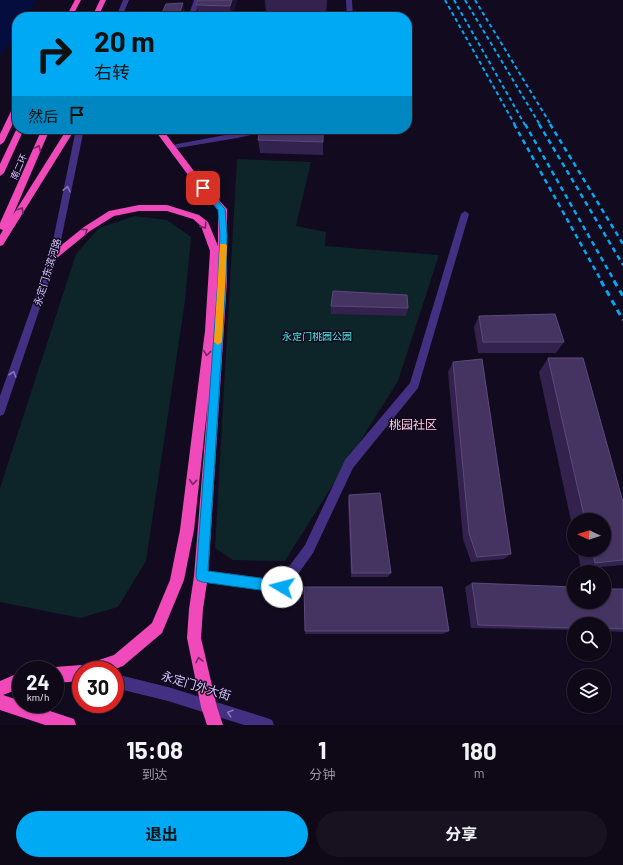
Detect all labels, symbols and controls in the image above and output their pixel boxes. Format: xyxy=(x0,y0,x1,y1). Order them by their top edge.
text: 20 m xyxy=(94,24,155,58)
icon: right xyxy=(28,28,80,80)
text: 右转 xyxy=(94,61,130,83)
icon: arrive xyxy=(66,104,88,126)
text: 然后 xyxy=(28,107,58,125)
one-way arrow xyxy=(33,144,41,152)
street label: 南二环 xyxy=(8,152,29,181)
pin xyxy=(186,171,220,205)
icon: arrive xyxy=(192,177,214,199)
one-way arrow xyxy=(63,186,71,192)
one-way arrow xyxy=(16,207,23,214)
one-way arrow xyxy=(199,221,206,228)
one-way arrow xyxy=(81,228,88,236)
street label: 永定门东滨河路 xyxy=(31,237,63,307)
park label: 永定门桃园公园 xyxy=(282,330,352,342)
one-way arrow xyxy=(203,350,212,356)
one-way arrow xyxy=(8,371,16,378)
district label: 桃园社区 xyxy=(389,417,437,431)
one-way arrow xyxy=(189,479,198,485)
north arrow xyxy=(567,513,611,557)
map controls xyxy=(567,513,611,713)
button: sound xyxy=(567,565,611,609)
position arrow xyxy=(261,566,303,608)
button: search xyxy=(567,617,611,661)
one-way arrow xyxy=(196,657,204,663)
speed limit sign: 30 xyxy=(72,661,124,713)
street label: 永定门外大街 xyxy=(160,668,233,702)
button: layers xyxy=(567,669,611,713)
text: 24 xyxy=(26,670,50,694)
text: km/h xyxy=(27,691,49,703)
one-way arrow xyxy=(226,709,233,718)
text: 15:08 xyxy=(126,735,183,764)
text: 1 xyxy=(318,735,327,764)
text: 180 xyxy=(462,736,497,765)
text: m xyxy=(474,765,485,781)
text: 到达 xyxy=(142,766,168,782)
text: 分钟 xyxy=(309,766,335,782)
button: 退出 xyxy=(16,811,308,857)
button: 分享 xyxy=(316,811,607,857)

